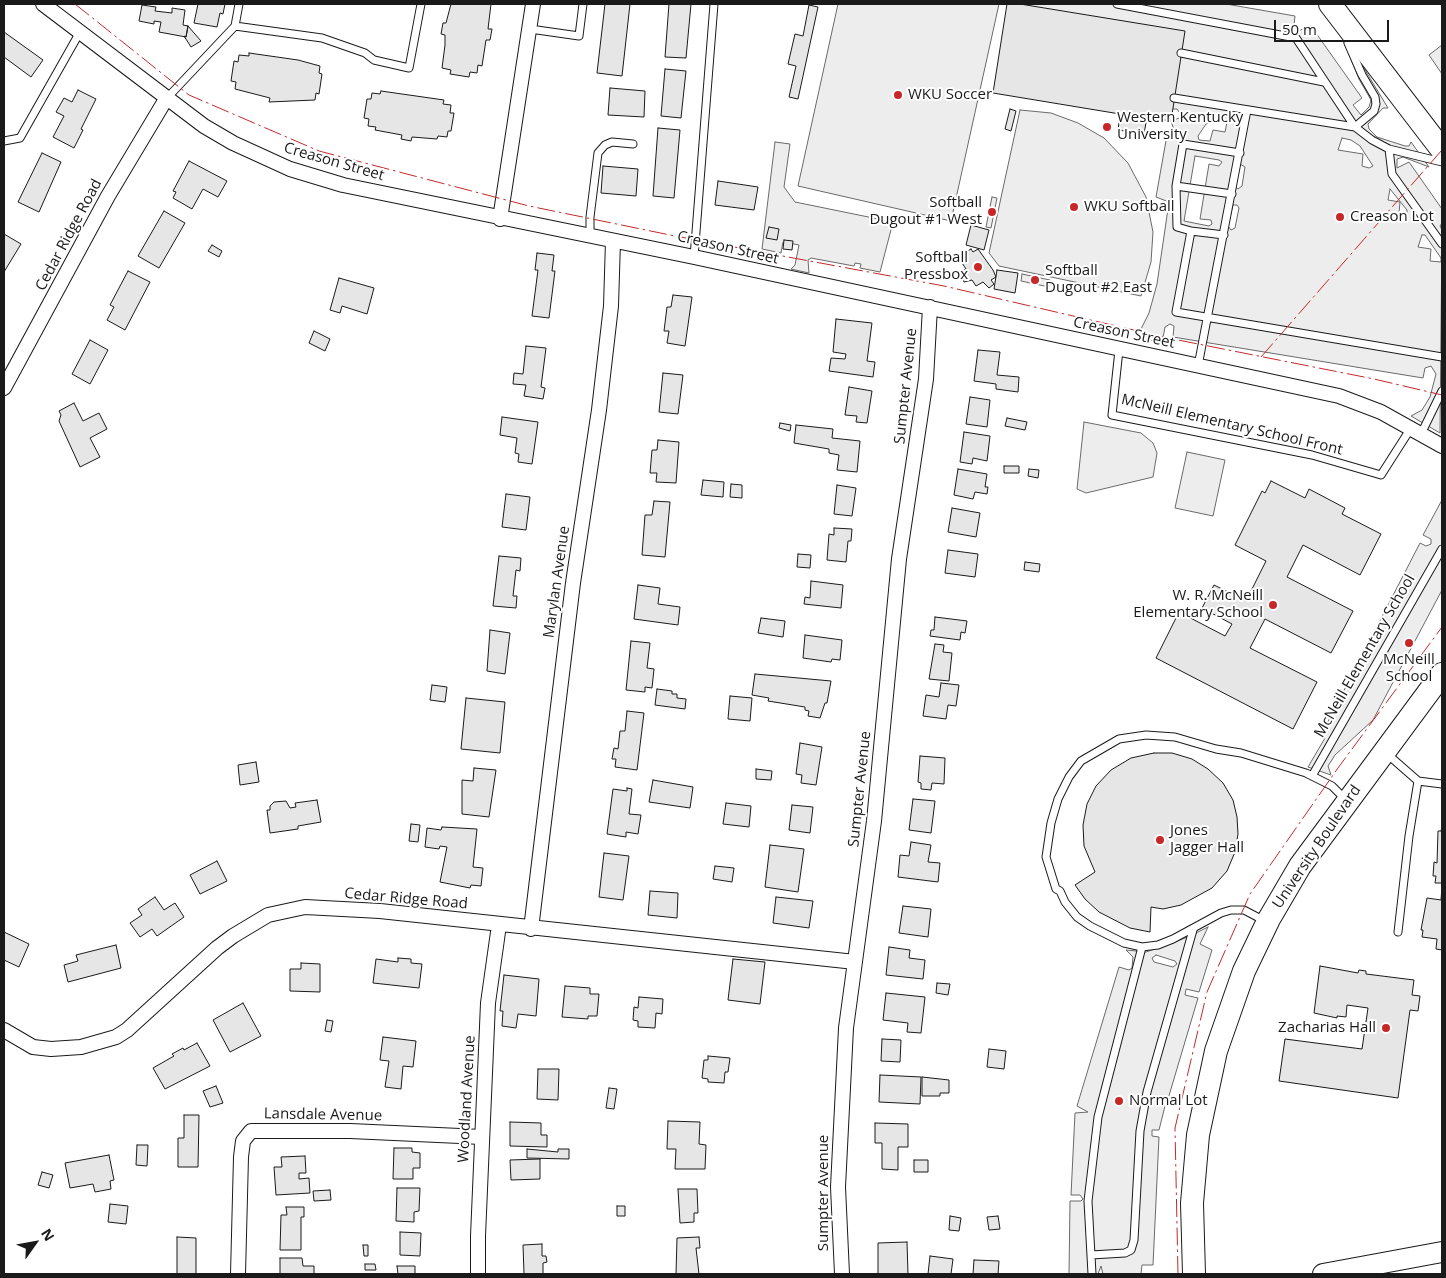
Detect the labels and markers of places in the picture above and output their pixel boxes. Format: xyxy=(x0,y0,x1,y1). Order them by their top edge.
place label: WKU Soccer xyxy=(908,86,992,104)
marker: WKU Soccer xyxy=(892,89,904,101)
place label: Western Kentucky University xyxy=(1117,109,1243,144)
marker: Western Kentucky University xyxy=(1101,121,1113,133)
place label: Softball Dugout #1 West xyxy=(869,194,982,229)
place label: WKU Softball xyxy=(1084,198,1175,216)
marker: WKU Softball xyxy=(1068,201,1080,213)
marker: Softball Dugout #1 West xyxy=(986,206,998,218)
place label: Creason Lot xyxy=(1350,208,1434,226)
marker: Creason Lot xyxy=(1334,211,1346,223)
place label: Softball Pressbox xyxy=(904,249,968,284)
marker: Softball Pressbox xyxy=(972,261,984,273)
place label: Softball Dugout #2 East xyxy=(1045,262,1152,297)
marker: Softball Dugout #2 East xyxy=(1029,274,1041,286)
place label: W. R. McNeill Elementary School xyxy=(1133,587,1263,622)
marker: W. R. McNeill Elementary School xyxy=(1267,599,1279,611)
marker: McNeill School xyxy=(1403,637,1415,649)
place label: McNeill School xyxy=(1383,651,1435,686)
place label: Jones Jagger Hall xyxy=(1170,822,1244,857)
marker: Jones Jagger Hall xyxy=(1154,834,1166,846)
place label: Zacharias Hall xyxy=(1278,1019,1376,1037)
marker: Zacharias Hall xyxy=(1380,1022,1392,1034)
place label: Normal Lot xyxy=(1129,1092,1208,1110)
marker: Normal Lot xyxy=(1113,1095,1125,1107)

